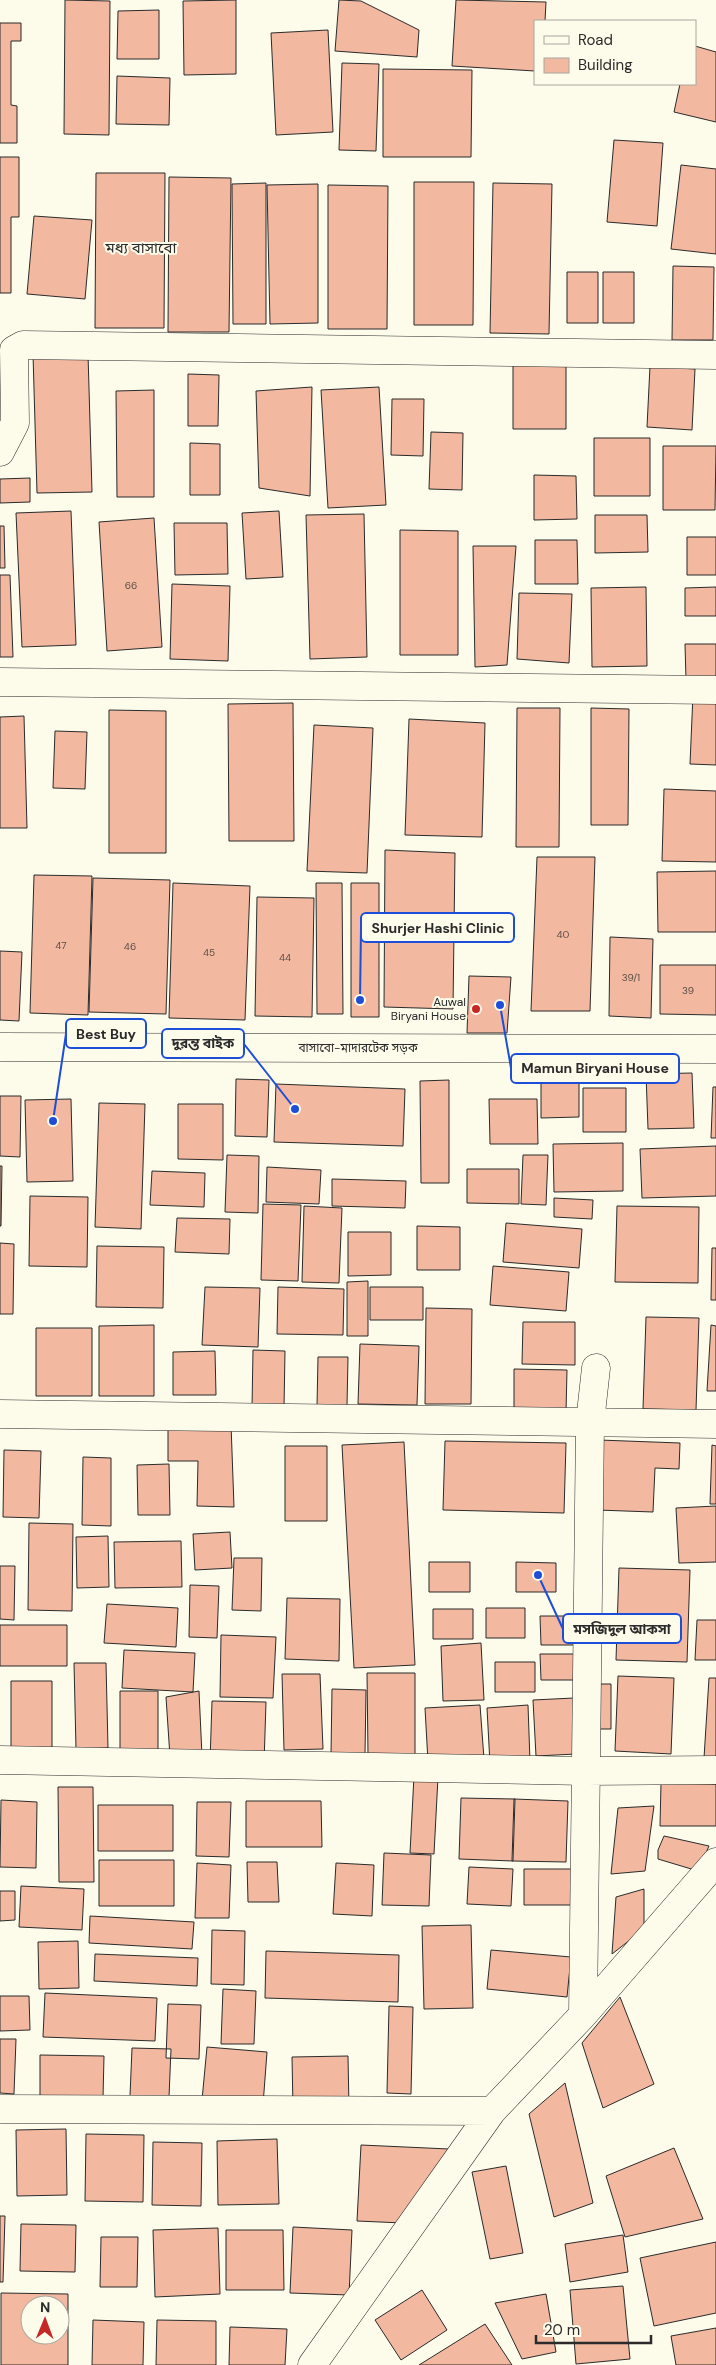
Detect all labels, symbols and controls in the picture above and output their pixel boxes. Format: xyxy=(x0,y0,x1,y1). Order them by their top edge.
legend xyxy=(534,20,696,85)
text: Road xyxy=(578,30,613,50)
text: Building xyxy=(578,55,633,75)
district label: মধ্য বাসাবো xyxy=(105,238,177,258)
house number: 66 xyxy=(125,579,137,592)
callout: Shurjer Hashi Clinic xyxy=(361,913,514,942)
text: Shurjer Hashi Clinic xyxy=(371,919,505,937)
house number: 40 xyxy=(557,928,570,941)
house number: 47 xyxy=(55,939,67,952)
house number: 46 xyxy=(124,940,136,953)
house number: 45 xyxy=(203,946,215,959)
house number: 44 xyxy=(279,951,291,964)
house number: 39/1 xyxy=(622,971,640,984)
house number: 39 xyxy=(682,984,694,997)
place label: Auwal Biryani House xyxy=(391,994,466,1024)
marker: Auwal Biryani House xyxy=(470,1003,482,1015)
callout: Best Buy xyxy=(66,1019,146,1048)
text: Best Buy xyxy=(76,1025,137,1043)
callout: দুরন্ত বাইক xyxy=(162,1029,244,1058)
text: দুরন্ত বাইক xyxy=(171,1034,235,1052)
street label: বাসাবো-মাদারটেক সড়ক xyxy=(297,1040,418,1056)
callout: Mamun Biryani House xyxy=(511,1054,679,1083)
text: Mamun Biryani House xyxy=(521,1059,669,1077)
callout: মসজিদুল আকসা xyxy=(563,1614,681,1643)
text: মসজিদুল আকসা xyxy=(572,1620,672,1638)
north arrow xyxy=(20,2295,70,2345)
text: N xyxy=(40,2298,50,2316)
scale bar xyxy=(536,2312,651,2344)
text: 20 m xyxy=(544,2320,580,2340)

